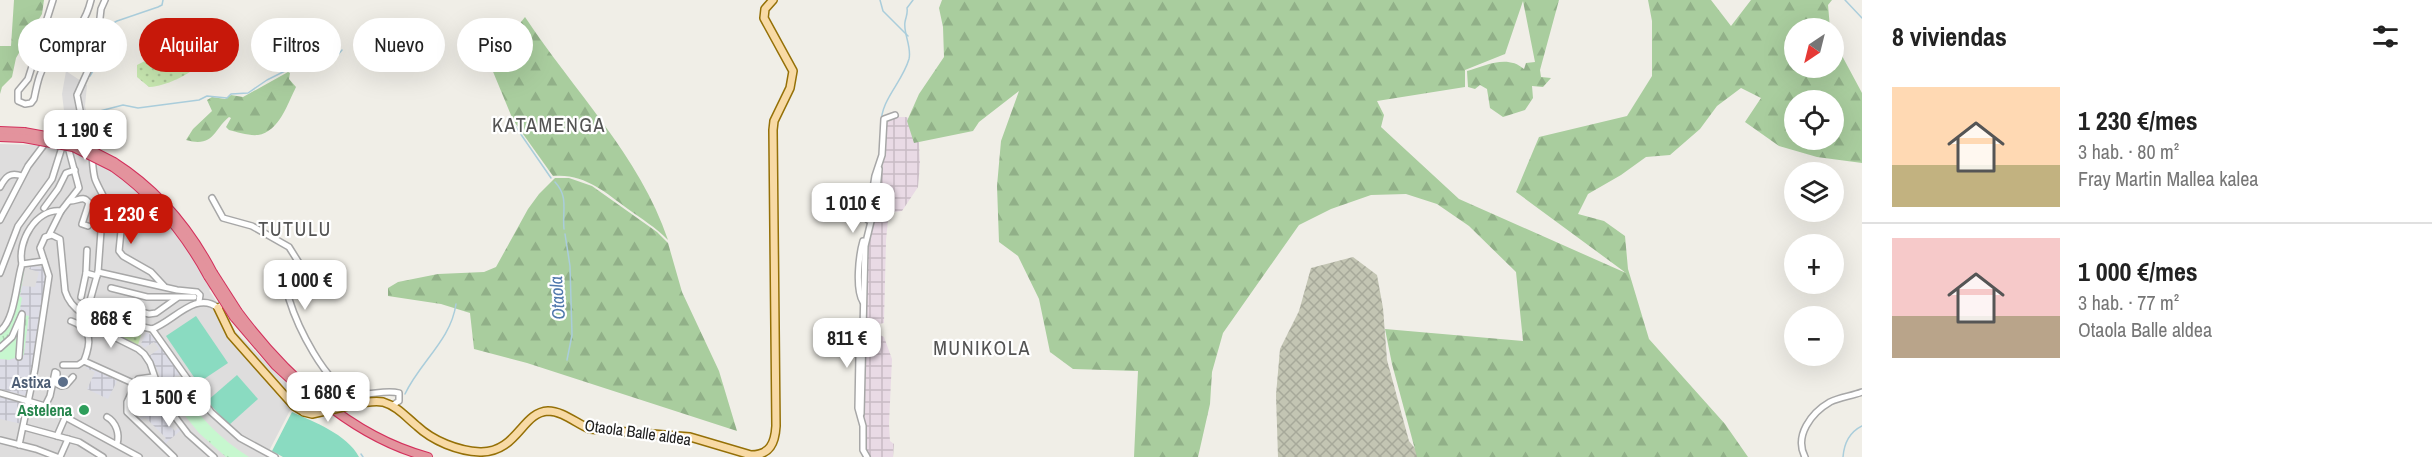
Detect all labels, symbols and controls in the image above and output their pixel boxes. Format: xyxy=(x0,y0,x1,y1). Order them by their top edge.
chip: Comprar xyxy=(18,18,127,72)
chip: Alquilar xyxy=(139,18,239,72)
chip: Filtros xyxy=(251,18,341,72)
chip: Nuevo xyxy=(353,18,445,72)
chip: Piso xyxy=(457,18,533,72)
north arrow xyxy=(1784,18,1844,78)
map controls xyxy=(1784,18,1844,366)
text: 8 viviendas xyxy=(1892,19,2007,54)
icon: filters xyxy=(2369,20,2402,53)
button: locate xyxy=(1784,90,1844,150)
text: 1 230 €/mes xyxy=(2078,103,2198,138)
pin: 1 190 € xyxy=(30,110,140,161)
district label: KATAMENGA xyxy=(492,111,606,138)
icon: home xyxy=(1940,111,2012,183)
text: 1 190 € xyxy=(58,116,112,143)
text: 3 hab. · 80 m² xyxy=(2078,138,2179,165)
button: layers xyxy=(1784,162,1844,222)
text: Fray Martin Mallea kalea xyxy=(2078,165,2258,192)
pin: 1 010 € xyxy=(798,183,908,234)
text: 1 010 € xyxy=(826,189,880,216)
pin: 1 230 € xyxy=(76,194,186,245)
text: 1 230 € xyxy=(104,200,158,227)
district label: TUTULU xyxy=(258,215,332,242)
button: + xyxy=(1784,234,1844,294)
text: 1 000 €/mes xyxy=(2078,254,2198,289)
pin: 1 000 € xyxy=(250,260,360,311)
icon: home xyxy=(1940,262,2012,334)
text: 1 000 € xyxy=(278,266,332,293)
water label: Otaola xyxy=(543,275,571,321)
text: 3 hab. · 77 m² xyxy=(2078,289,2179,316)
pin: 868 € xyxy=(69,298,153,349)
text: 868 € xyxy=(90,304,132,331)
button: − xyxy=(1784,306,1844,366)
text: Otaola Balle aldea xyxy=(2078,316,2212,343)
pin: 811 € xyxy=(805,318,889,369)
text: 811 € xyxy=(827,324,867,351)
district label: MUNIKOLA xyxy=(933,334,1031,361)
place label: Astixa xyxy=(12,371,52,393)
pin: 1 680 € xyxy=(273,372,383,423)
marker: Astixa xyxy=(56,375,70,389)
pin: 1 500 € xyxy=(114,377,224,428)
text: 1 680 € xyxy=(301,378,355,405)
text: 1 500 € xyxy=(142,383,196,410)
place label: Astelena xyxy=(17,399,73,421)
marker: Astelena xyxy=(77,403,91,417)
street label: Otaola Balle aldea xyxy=(583,414,693,450)

